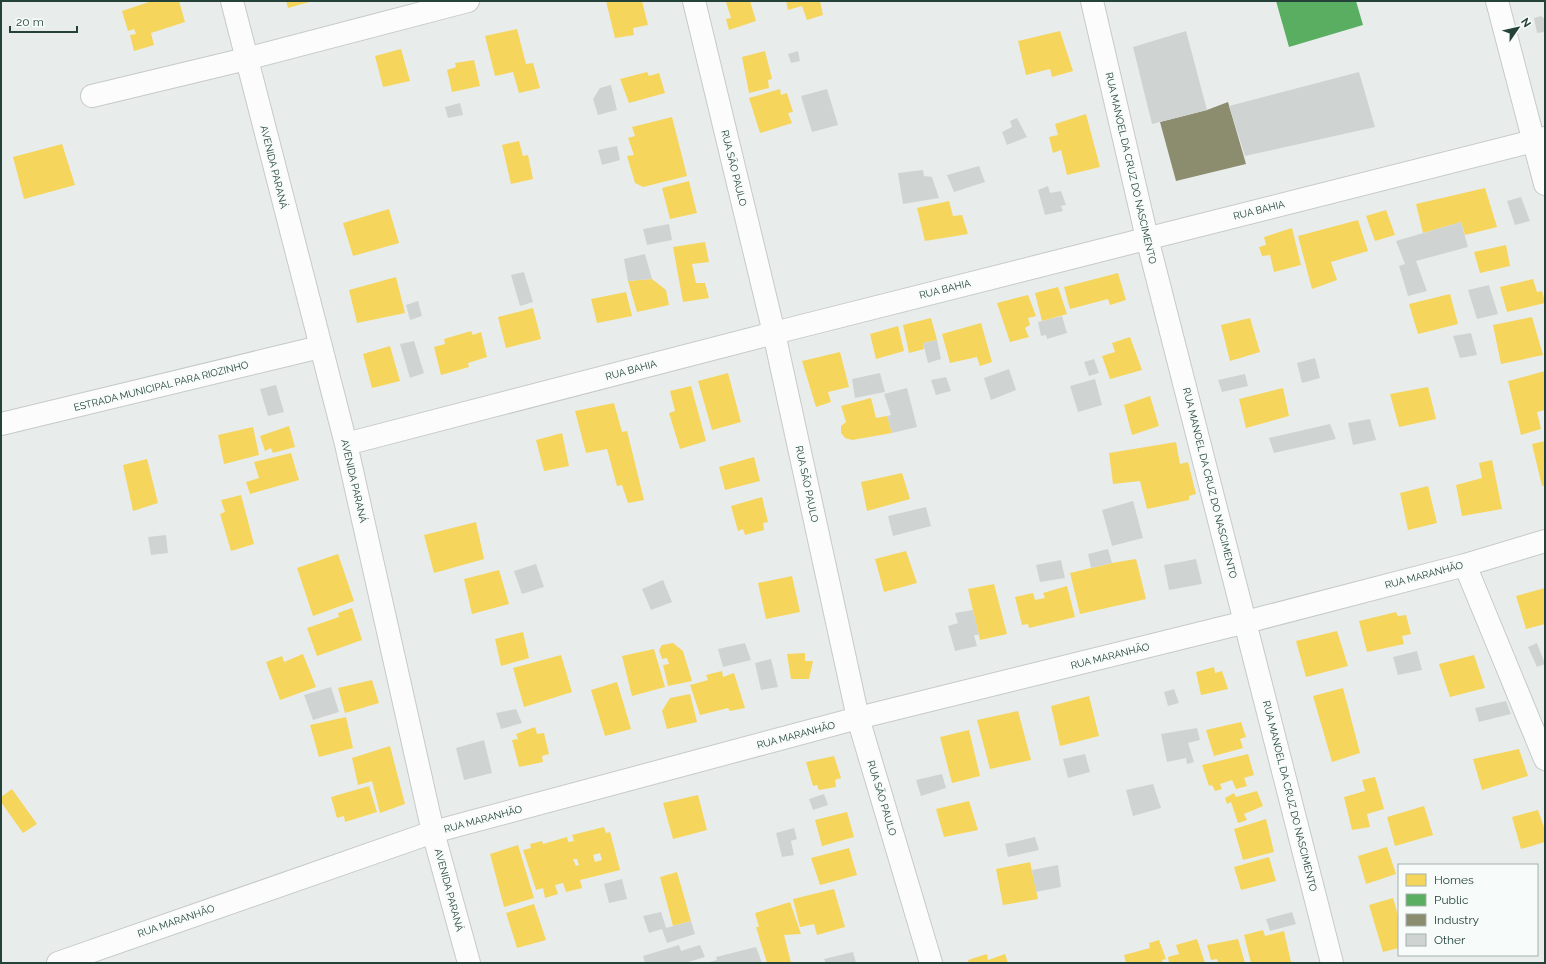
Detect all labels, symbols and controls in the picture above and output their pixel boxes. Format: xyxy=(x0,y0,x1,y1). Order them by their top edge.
scale bar xyxy=(10,8,77,34)
north arrow xyxy=(1498,8,1538,48)
text: 20 m xyxy=(16,15,44,29)
text: N xyxy=(1518,16,1534,30)
street label: RUA MANOEL DA CRUZ DO NASCIMENTO xyxy=(1104,71,1159,265)
street label: AVENIDA PARANÁ xyxy=(258,124,290,210)
street label: RUA SÃO PAULO xyxy=(719,129,749,208)
street label: RUA BAHIA xyxy=(1232,198,1286,222)
street label: RUA BAHIA xyxy=(918,277,972,301)
street label: RUA BAHIA xyxy=(604,358,658,382)
street label: ESTRADA MUNICIPAL PARA RIOZINHO xyxy=(73,359,250,413)
street label: RUA MANOEL DA CRUZ DO NASCIMENTO xyxy=(1181,386,1239,580)
street label: AVENIDA PARANÁ xyxy=(339,438,369,524)
street label: RUA SÃO PAULO xyxy=(794,445,821,524)
street label: RUA MARANHÃO xyxy=(1384,559,1465,591)
street label: RUA MARANHÃO xyxy=(1070,641,1151,671)
street label: RUA MANOEL DA CRUZ DO NASCIMENTO xyxy=(1261,699,1319,893)
street label: RUA MARANHÃO xyxy=(756,719,837,751)
street label: RUA SÃO PAULO xyxy=(865,759,899,837)
street label: RUA MARANHÃO xyxy=(443,803,524,835)
street label: AVENIDA PARANÁ xyxy=(433,847,465,933)
legend xyxy=(1398,864,1538,956)
text: Homes xyxy=(1434,873,1474,887)
text: Public xyxy=(1434,893,1469,907)
street label: RUA MARANHÃO xyxy=(136,903,216,939)
text: Industry xyxy=(1434,913,1480,927)
text: Other xyxy=(1434,933,1466,947)

